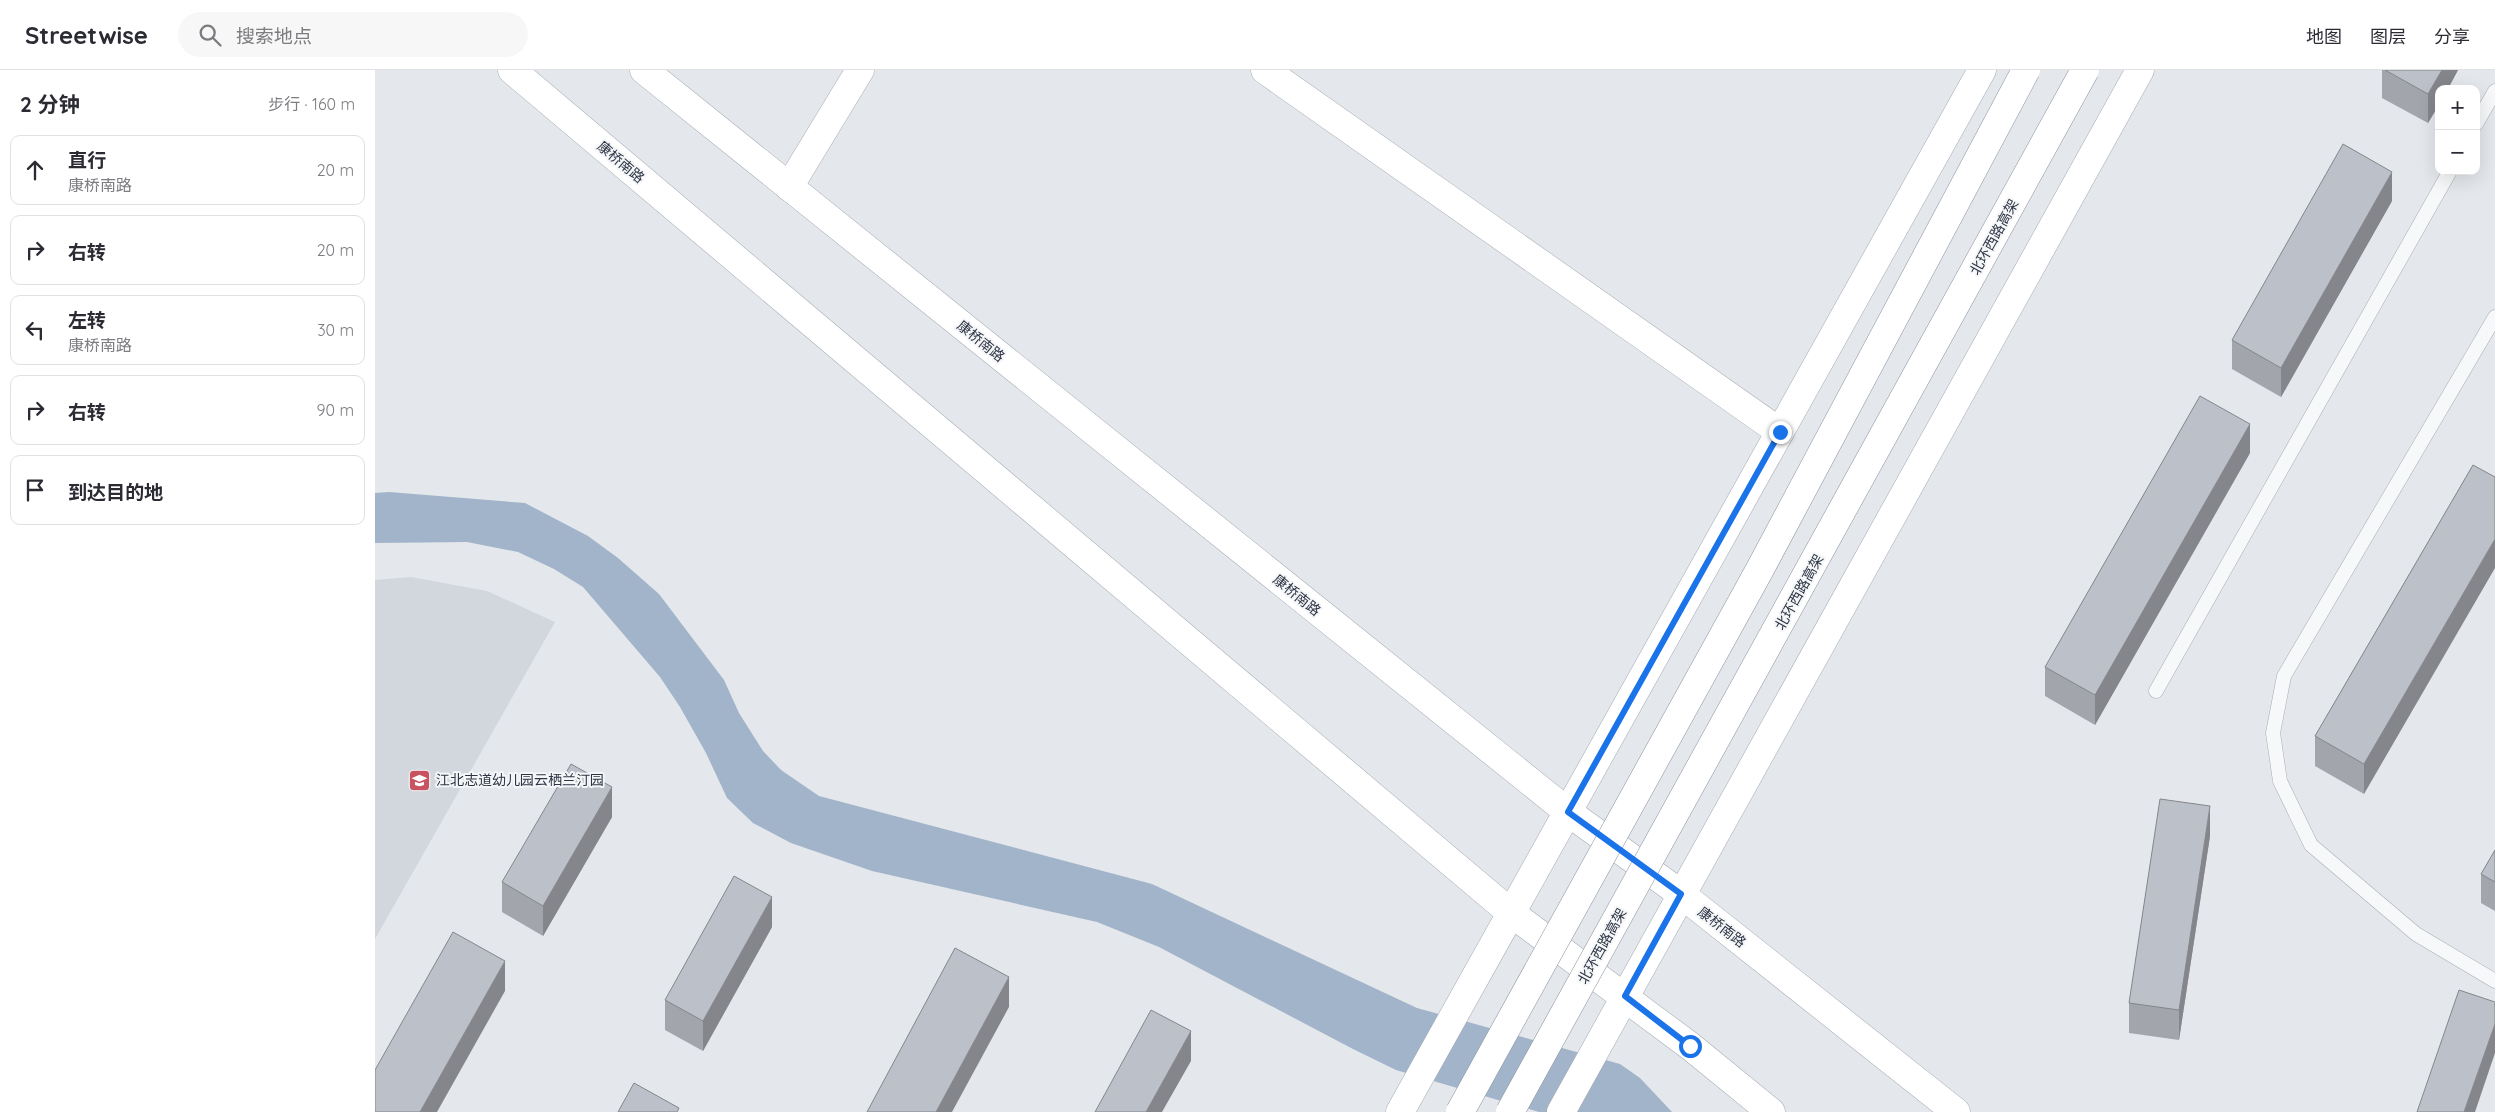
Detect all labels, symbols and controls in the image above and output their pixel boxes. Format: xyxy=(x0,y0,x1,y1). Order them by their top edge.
search box xyxy=(178,12,528,57)
text: Streetwise xyxy=(25,20,148,50)
icon: search xyxy=(196,21,224,49)
text: 搜索地点 xyxy=(236,24,312,48)
text: 地图 xyxy=(2306,25,2342,48)
text: 图层 xyxy=(2370,25,2406,48)
text: 分享 xyxy=(2434,25,2470,48)
map controls xyxy=(2435,85,2480,175)
button: + xyxy=(2435,85,2480,130)
text: 2 分钟 xyxy=(20,91,80,117)
text: 步行 · 160 m xyxy=(268,94,355,114)
button: − xyxy=(2435,130,2480,175)
street label: 康桥南路 xyxy=(594,137,648,187)
text: 直行 xyxy=(68,148,106,172)
icon: ahead xyxy=(21,156,49,184)
text: 20 m xyxy=(317,160,354,180)
text: 康桥南路 xyxy=(68,175,132,195)
street label: 北环西路高架 xyxy=(1966,196,2022,278)
icon: right xyxy=(21,236,49,264)
text: 右转 xyxy=(68,240,106,264)
text: 20 m xyxy=(317,240,354,260)
text: 左转 xyxy=(68,308,106,332)
icon: left xyxy=(21,316,49,344)
street label: 康桥南路 xyxy=(954,316,1008,366)
text: 30 m xyxy=(317,320,354,340)
text: 康桥南路 xyxy=(68,335,132,355)
icon: right xyxy=(21,396,49,424)
text: 右转 xyxy=(68,400,106,424)
text: 90 m xyxy=(317,400,354,420)
route end xyxy=(1769,421,1792,444)
icon: arrive xyxy=(21,476,49,504)
text: 到达目的地 xyxy=(68,480,163,504)
street label: 北环西路高架 xyxy=(1771,551,1827,633)
street label: 康桥南路 xyxy=(1270,570,1324,620)
school or university icon: 江北志道幼儿园云栖兰汀园 xyxy=(408,768,432,792)
place label: 江北志道幼儿园云栖兰汀园 xyxy=(436,771,604,789)
street label: 康桥南路 xyxy=(1694,903,1750,951)
street label: 北环西路高架 xyxy=(1574,905,1630,987)
route start xyxy=(1679,1035,1702,1058)

